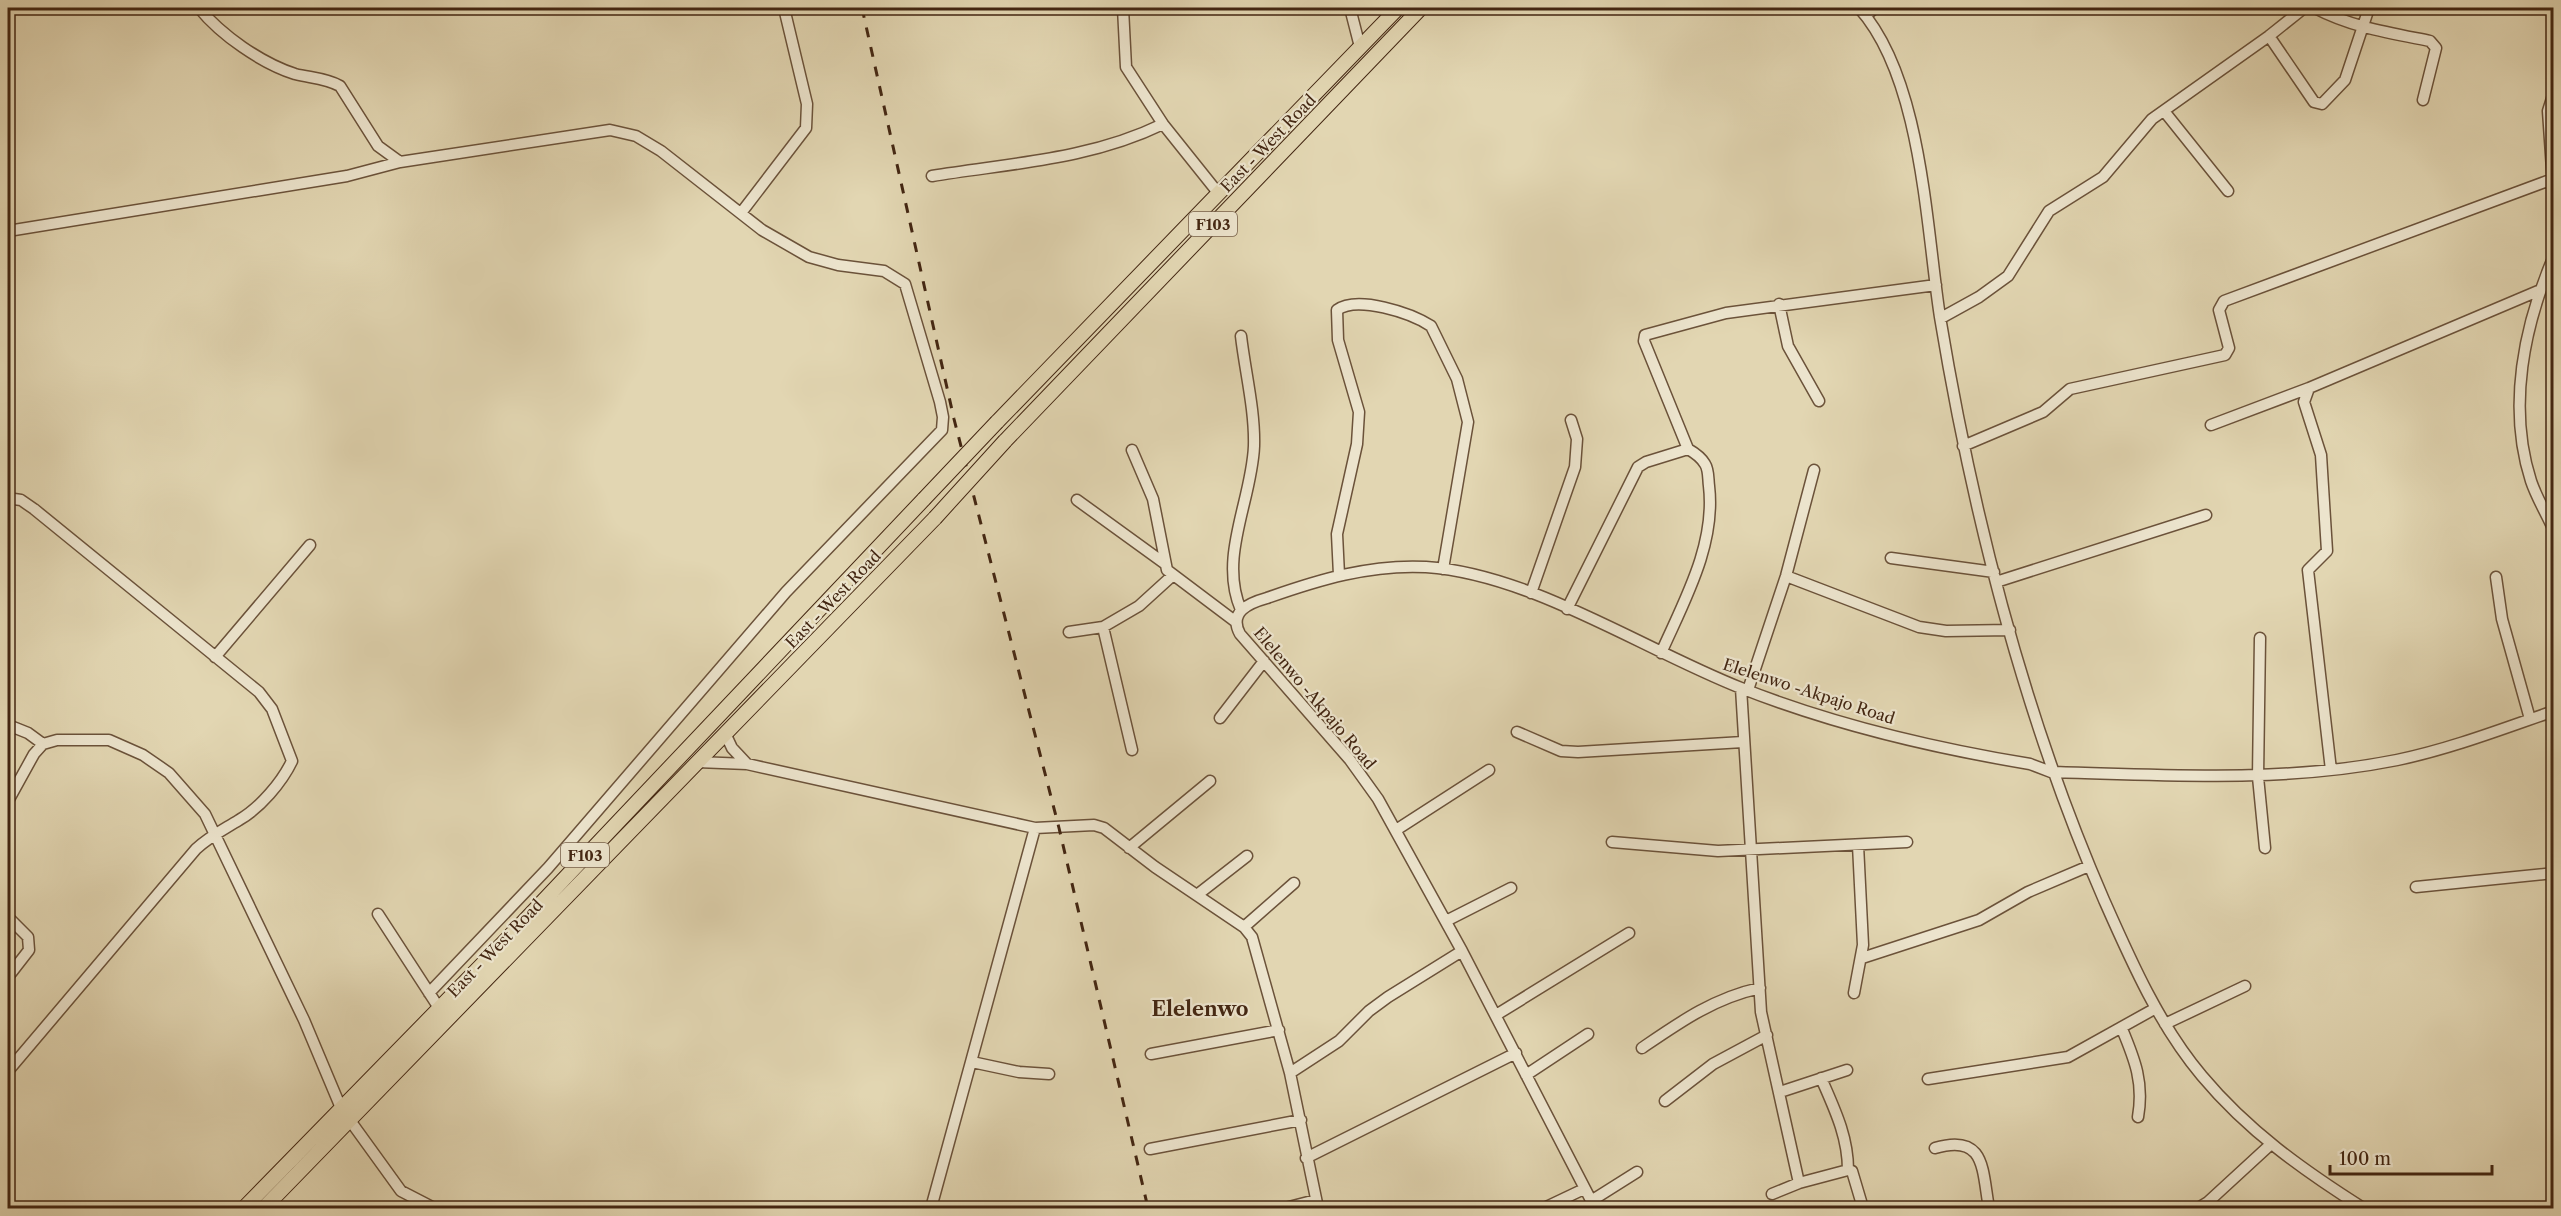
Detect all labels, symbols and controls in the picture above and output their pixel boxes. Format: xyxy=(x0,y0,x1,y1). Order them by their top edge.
street label: East - West Road xyxy=(1216,90,1320,196)
road number: F103 xyxy=(1189,212,1237,236)
street label: East - West Road xyxy=(781,546,885,652)
street label: Elelenwo -Akpajo Road xyxy=(1250,623,1381,773)
street label: Elelenwo -Akpajo Road xyxy=(1721,654,1898,728)
road number: F103 xyxy=(561,843,609,867)
street label: East - West Road xyxy=(443,895,547,1001)
district label: Elelenwo xyxy=(1152,997,1249,1021)
scale bar xyxy=(2330,1138,2492,1176)
text: 100 m xyxy=(2339,1148,2391,1170)

